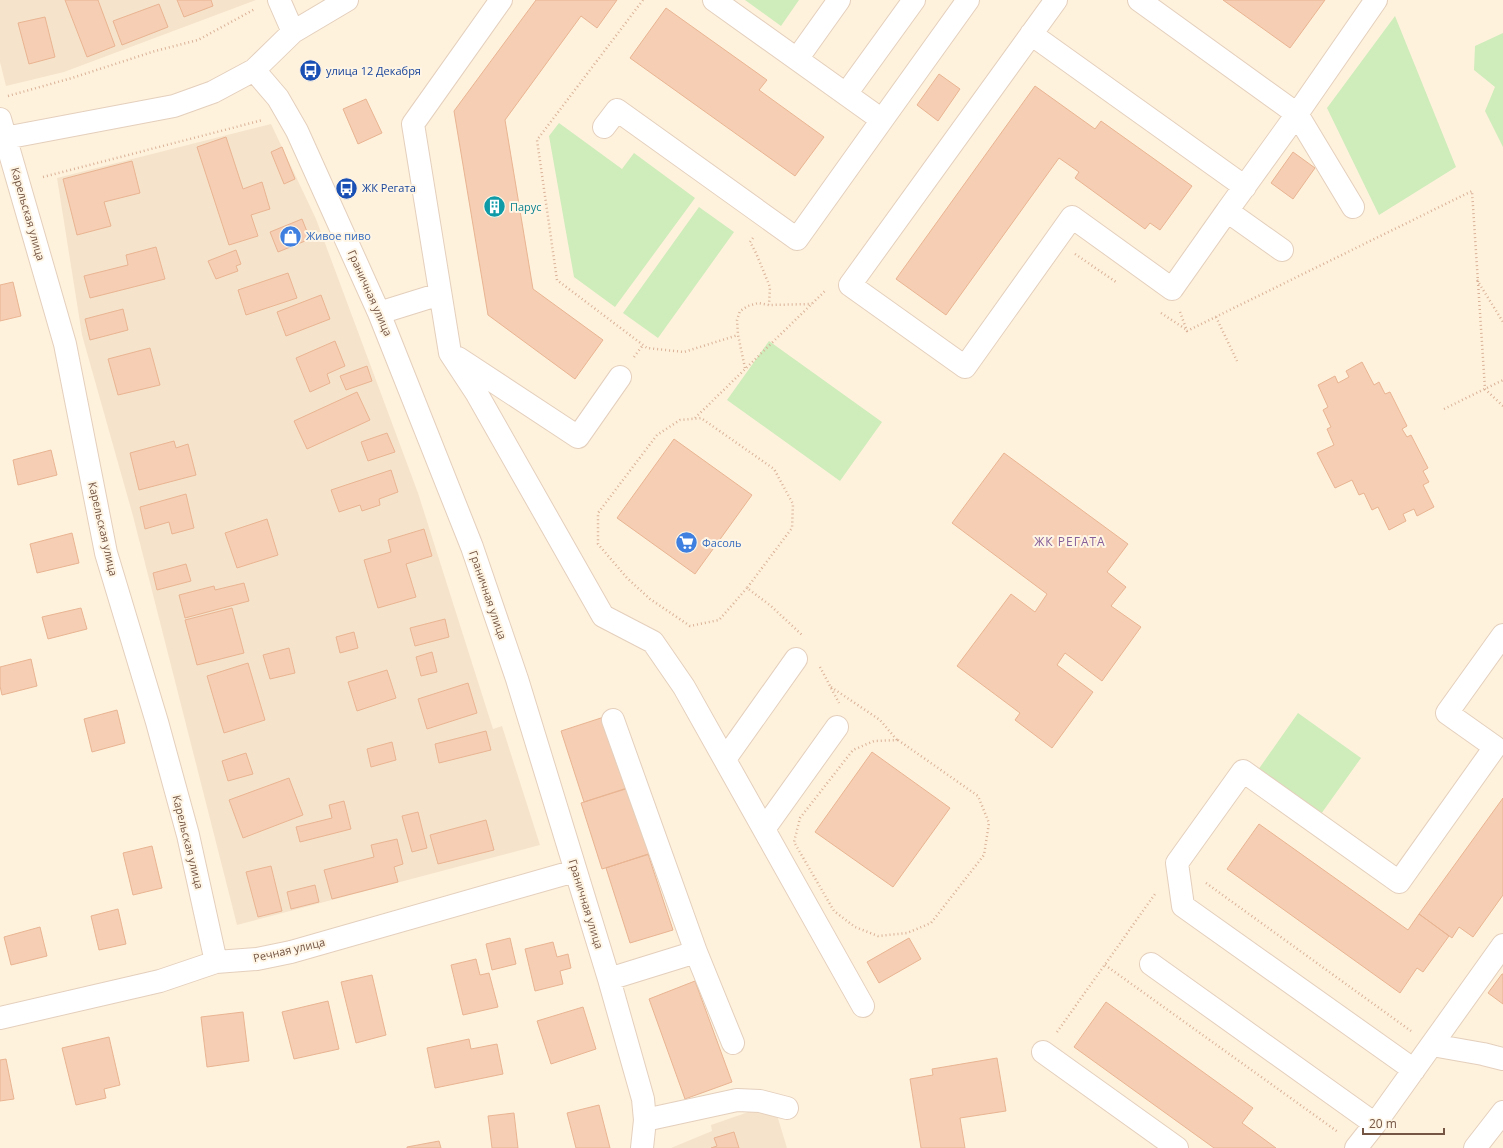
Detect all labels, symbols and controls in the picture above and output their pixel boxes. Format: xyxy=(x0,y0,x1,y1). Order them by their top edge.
bus stop icon: улица 12 Декабря xyxy=(298,58,324,84)
place label: улица 12 Декабря xyxy=(326,63,421,78)
street label: Карельская улица xyxy=(8,165,49,262)
bus stop icon: ЖК Регата xyxy=(334,175,360,201)
place label: ЖК Регата xyxy=(362,180,416,195)
building icon: Парус xyxy=(482,194,508,220)
place label: Парус xyxy=(510,199,542,214)
shop icon: Живое пиво xyxy=(277,223,303,249)
place label: Живое пиво xyxy=(306,228,371,243)
street label: Граничная улица xyxy=(345,247,396,338)
street label: Карельская улица xyxy=(85,480,122,578)
supermarket icon: Фасоль xyxy=(674,530,700,556)
district label: ЖК РЕГАТА xyxy=(1034,533,1106,550)
place label: Фасоль xyxy=(702,535,742,550)
street label: Граничная улица xyxy=(466,548,511,641)
street label: Карельская улица xyxy=(170,793,207,890)
street label: Граничная улица xyxy=(566,857,607,951)
street label: Речная улица xyxy=(251,934,326,965)
scale bar xyxy=(1363,1110,1444,1136)
text: 20 m xyxy=(1369,1115,1397,1132)

